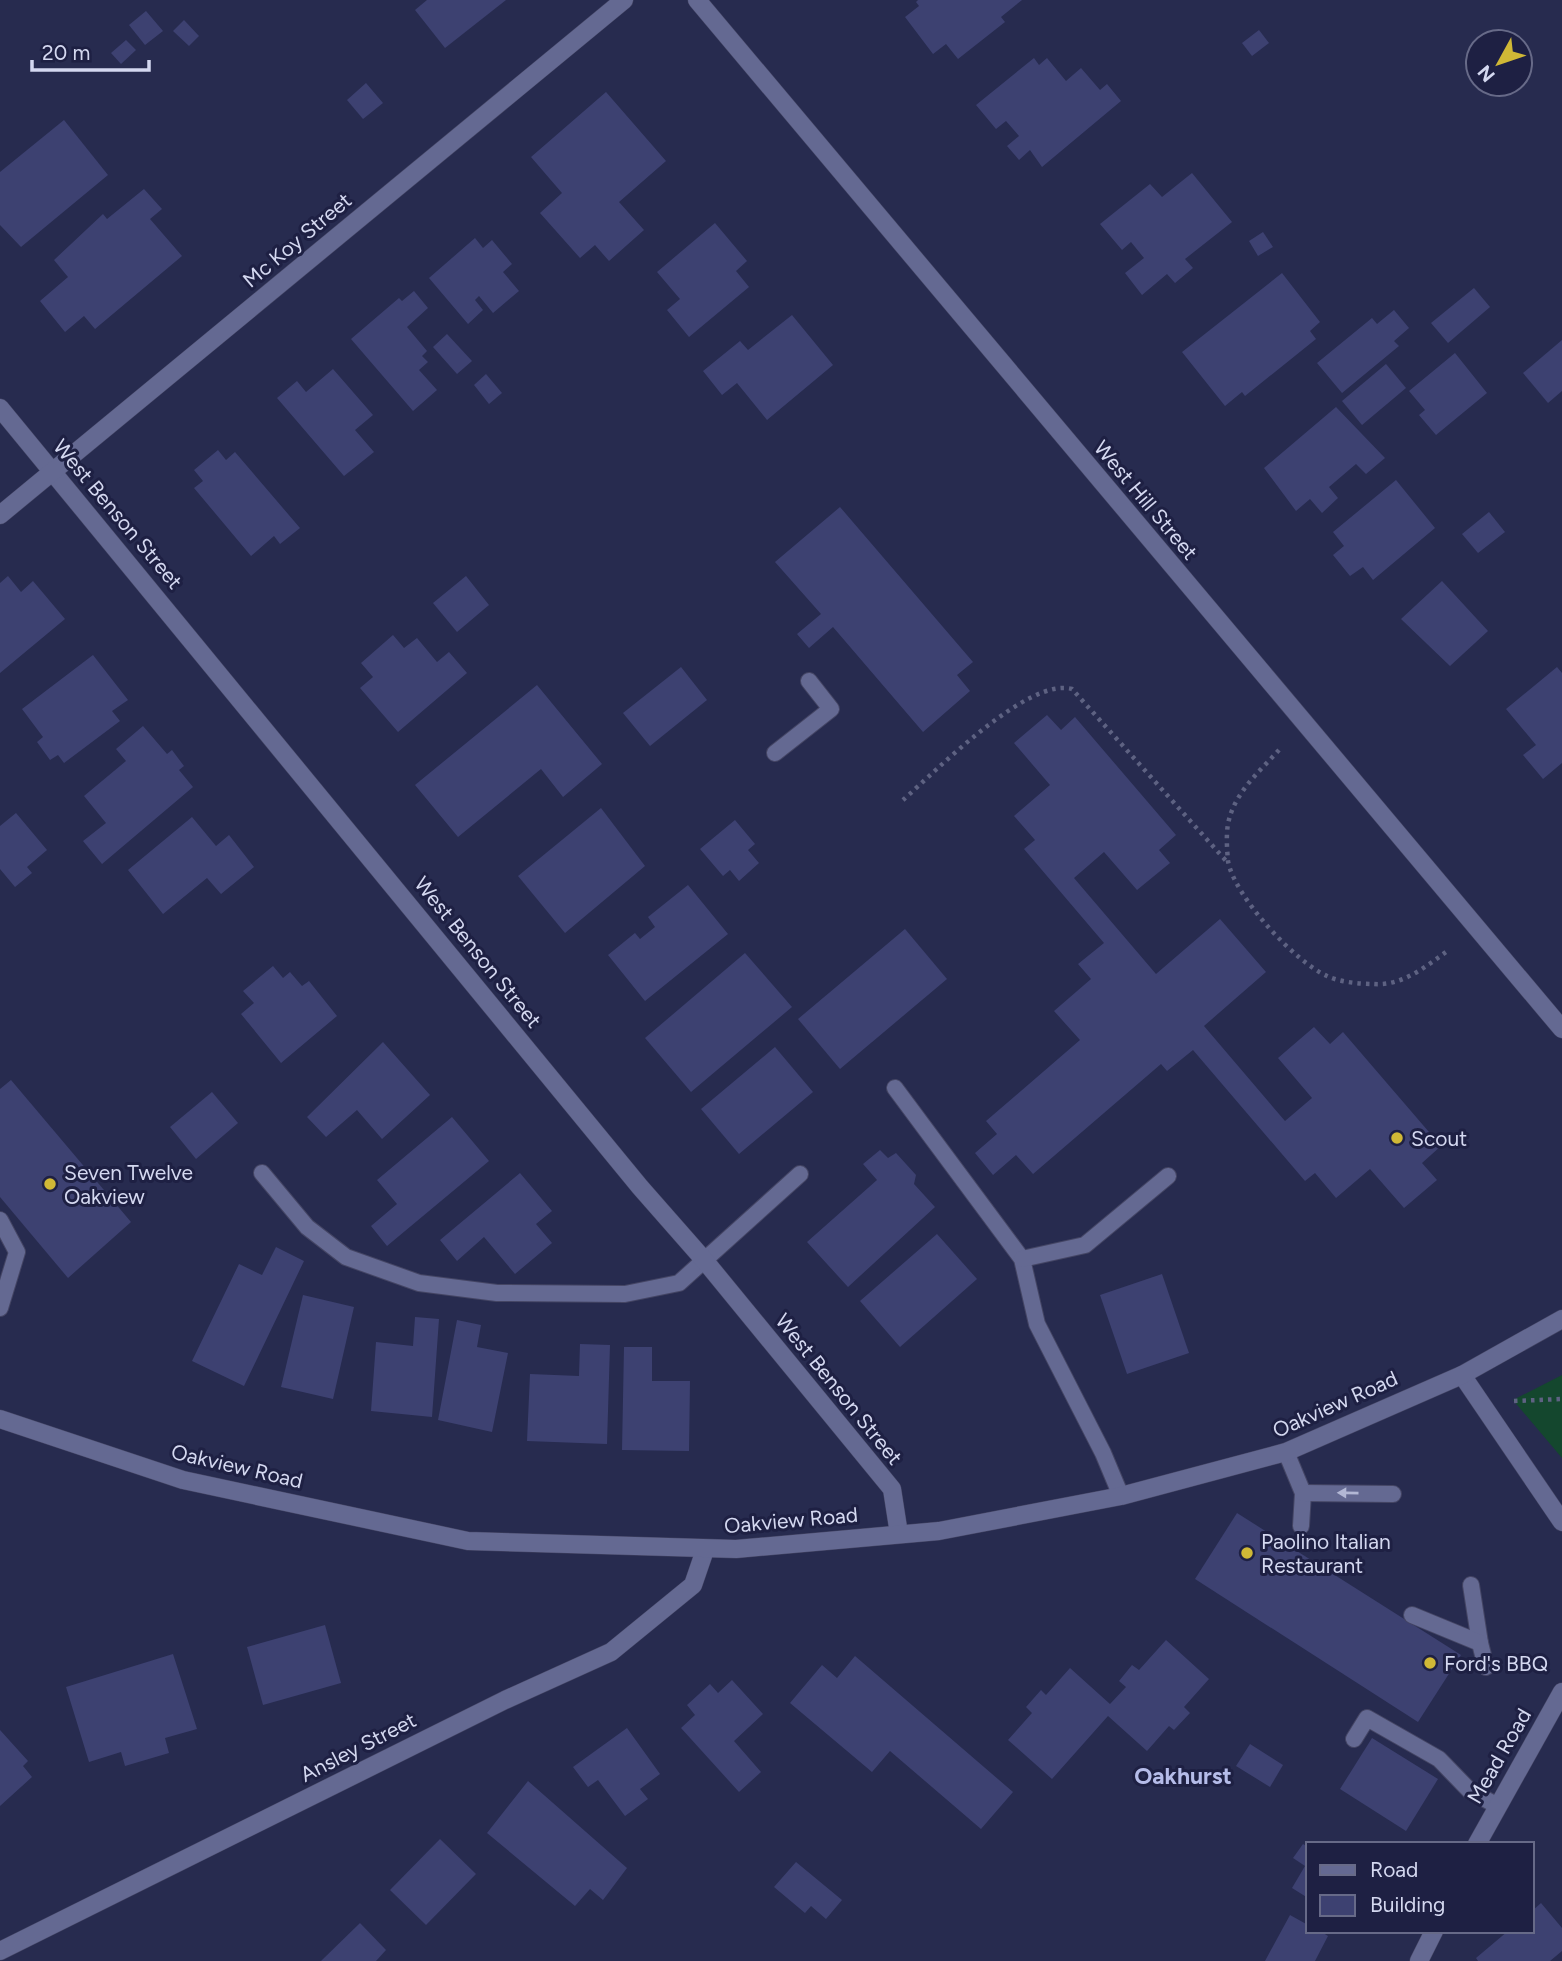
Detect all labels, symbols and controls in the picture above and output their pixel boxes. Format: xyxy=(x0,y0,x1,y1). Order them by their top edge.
scale bar xyxy=(32,28,149,72)
north arrow xyxy=(1464,28,1534,98)
text: 20 m xyxy=(42,40,90,65)
text: N xyxy=(1473,61,1500,87)
street label: Mc Koy Street xyxy=(238,187,356,293)
street label: West Benson Street xyxy=(48,434,188,594)
street label: West Hill Street xyxy=(1089,435,1203,565)
street label: West Benson Street xyxy=(409,871,547,1033)
place label: Scout xyxy=(1411,1126,1467,1151)
marker: Scout xyxy=(1389,1130,1405,1146)
place label: Seven Twelve Oakview xyxy=(64,1160,193,1209)
marker: Seven Twelve Oakview xyxy=(42,1176,58,1192)
street label: West Benson Street xyxy=(770,1308,908,1470)
street label: Oakview Road xyxy=(1269,1365,1401,1443)
street label: Oakview Road xyxy=(169,1439,305,1493)
one-way arrow xyxy=(1337,1488,1359,1499)
street label: Oakview Road xyxy=(723,1502,859,1538)
place label: Paolino Italian Restaurant xyxy=(1261,1529,1391,1578)
marker: Paolino Italian Restaurant xyxy=(1239,1545,1255,1561)
place label: Ford's BBQ xyxy=(1444,1651,1548,1676)
marker: Ford's BBQ xyxy=(1422,1655,1438,1671)
street label: Mead Road xyxy=(1462,1704,1536,1808)
street label: Ansley Street xyxy=(296,1707,420,1787)
district label: Oakhurst xyxy=(1134,1762,1232,1790)
legend xyxy=(1306,1842,1534,1933)
text: Road xyxy=(1370,1857,1418,1882)
text: Building xyxy=(1370,1892,1445,1917)

